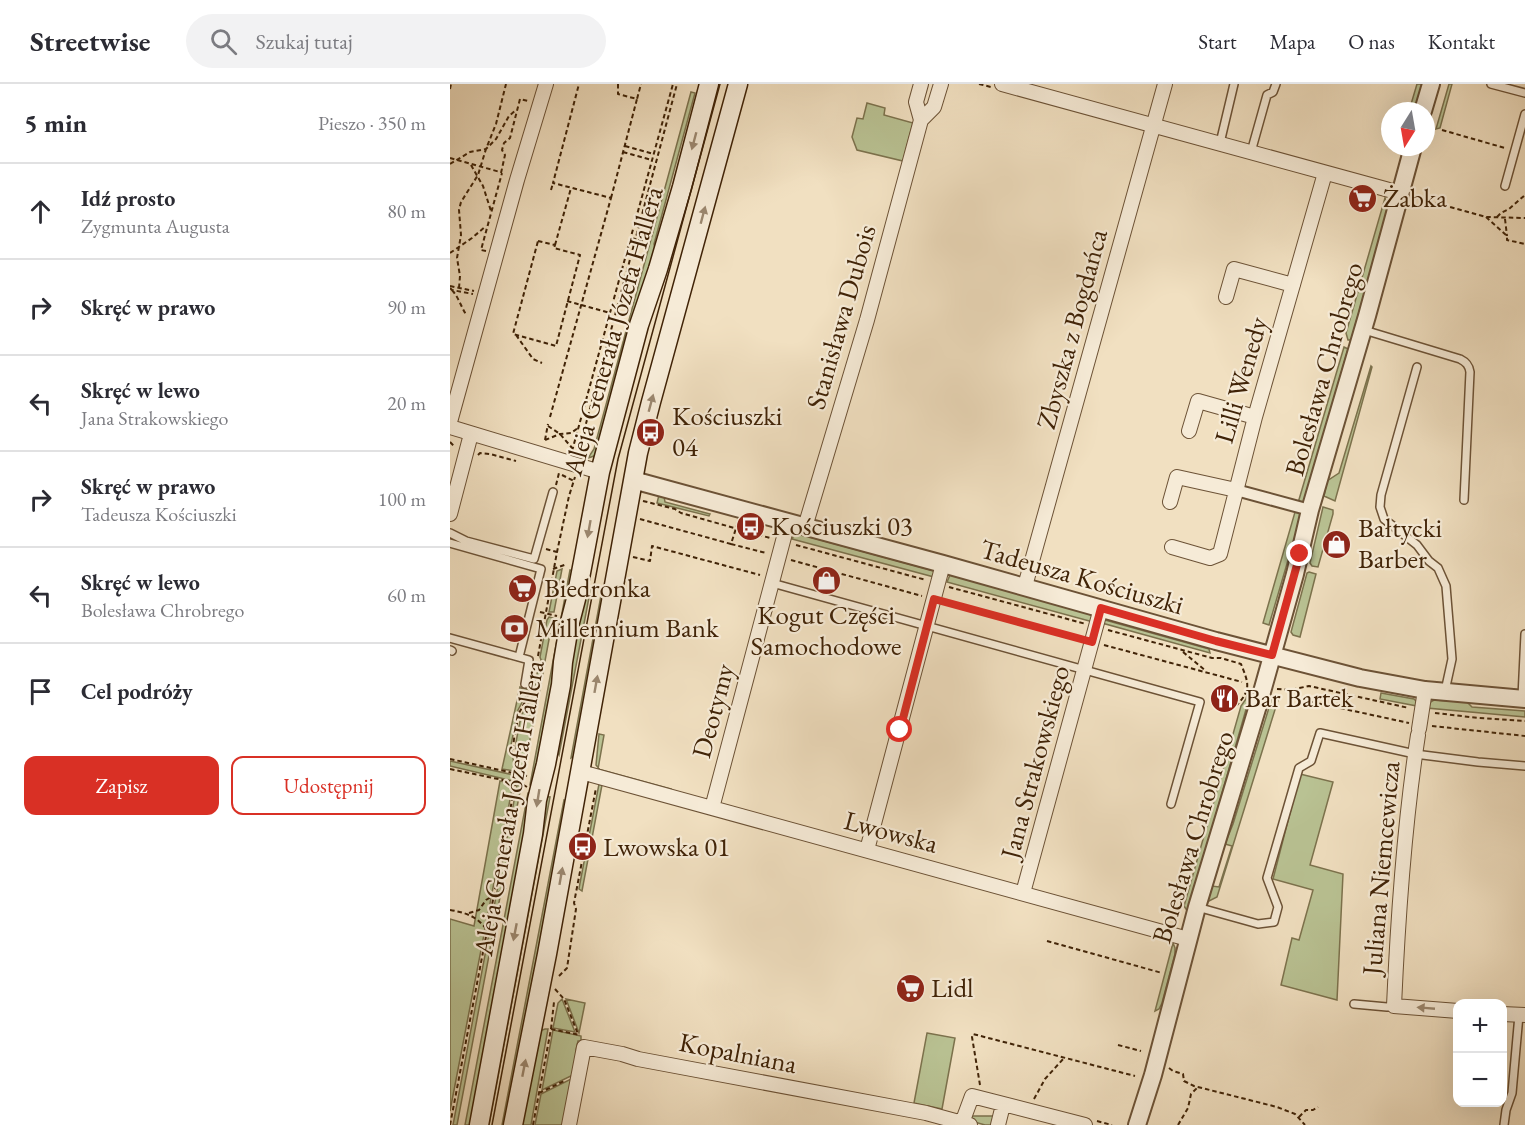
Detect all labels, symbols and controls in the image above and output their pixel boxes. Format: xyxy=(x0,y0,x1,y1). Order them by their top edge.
search box xyxy=(186,14,606,68)
text: Streetwise xyxy=(30,23,150,59)
icon: search xyxy=(207,25,240,58)
text: Szukaj tutaj xyxy=(255,27,353,56)
text: Start xyxy=(1198,28,1237,55)
text: Mapa xyxy=(1270,28,1315,55)
text: O nas xyxy=(1348,28,1395,55)
text: Kontakt xyxy=(1428,28,1495,55)
north arrow xyxy=(1381,102,1435,156)
text: 5 min xyxy=(24,106,87,140)
text: Pieszo · 350 m xyxy=(318,110,426,136)
one-way arrow xyxy=(689,131,699,150)
place label: Żabka xyxy=(1383,180,1447,215)
street label: Aleja Generała Józefa Hallera xyxy=(554,182,671,481)
supermarket icon: Żabka xyxy=(1346,182,1378,214)
text: Idź prosto xyxy=(81,184,175,213)
icon: ahead xyxy=(24,195,57,228)
text: 80 m xyxy=(387,198,426,224)
one-way arrow xyxy=(698,206,708,224)
text: Zygmunta Augusta xyxy=(81,213,230,239)
street label: Stanisława Dubois xyxy=(797,220,884,413)
street label: Zbyszka z Bogdańca xyxy=(1028,225,1115,433)
street label: Bolesława Chrobrego xyxy=(1276,258,1371,480)
icon: right xyxy=(24,291,57,324)
text: Skręć w prawo xyxy=(81,293,215,322)
text: 90 m xyxy=(387,294,426,320)
street label: Lilli Wenedy xyxy=(1206,312,1275,447)
text: Skręć w lewo xyxy=(81,376,200,405)
icon: left xyxy=(24,387,57,420)
text: 20 m xyxy=(387,390,426,416)
one-way arrow xyxy=(647,394,656,412)
place label: Kościuszki 04 xyxy=(672,398,783,464)
text: Jana Strakowskiego xyxy=(81,405,228,431)
bus stop icon: Kościuszki 04 xyxy=(635,416,667,448)
text: Skręć w prawo xyxy=(81,472,215,501)
icon: right xyxy=(24,483,57,516)
text: 100 m xyxy=(378,486,426,512)
text: Tadeusza Kościuszki xyxy=(81,501,237,527)
place label: Kościuszki 03 xyxy=(771,508,913,543)
bus stop icon: Kościuszki 03 xyxy=(734,510,766,542)
place label: Bałtycki Barber xyxy=(1358,510,1442,576)
one-way arrow xyxy=(584,520,593,539)
shop icon: Bałtycki Barber xyxy=(1321,528,1353,560)
street label: Tadeusza Kościuszki xyxy=(976,531,1188,622)
route end xyxy=(1286,540,1312,566)
shop icon: Kogut Części Samochodowe xyxy=(810,564,842,596)
text: Skręć w lewo xyxy=(81,568,200,597)
place label: Biedronka xyxy=(544,570,651,605)
supermarket icon: Biedronka xyxy=(507,572,539,604)
icon: left xyxy=(24,579,57,612)
text: 60 m xyxy=(387,582,426,608)
text: Bolesława Chrobrego xyxy=(81,597,244,623)
place label: Kogut Części Samochodowe xyxy=(751,597,901,663)
place label: Millennium Bank xyxy=(535,610,719,645)
bank icon: Millennium Bank xyxy=(498,612,530,644)
street label: Aleja Generała Józefa Hallera xyxy=(465,657,552,959)
street label: Deotymy xyxy=(683,660,742,762)
street label: Jana Strakowskiego xyxy=(991,661,1077,864)
icon: arrive xyxy=(24,675,57,708)
one-way arrow xyxy=(592,675,601,694)
text: Cel podróży xyxy=(81,677,193,706)
place label: Bar Bartek xyxy=(1245,680,1354,715)
restaurant icon: Bar Bartek xyxy=(1208,682,1240,714)
route start xyxy=(886,716,912,742)
street label: Bolesława Chrobrego xyxy=(1144,726,1242,947)
button: Zapisz xyxy=(24,756,219,815)
button: Udostępnij xyxy=(231,756,426,815)
street label: Juliana Niemcewicza xyxy=(1354,759,1407,978)
one-way arrow xyxy=(533,789,542,808)
street label: Lwowska xyxy=(840,802,942,861)
place label: Lwowska 01 xyxy=(603,829,730,864)
bus stop icon: Lwowska 01 xyxy=(566,831,598,863)
one-way arrow xyxy=(557,866,566,885)
one-way arrow xyxy=(510,923,519,942)
place label: Lidl xyxy=(931,970,974,1005)
supermarket icon: Lidl xyxy=(894,972,926,1004)
map controls xyxy=(1453,999,1507,1107)
button: + xyxy=(1453,999,1507,1053)
one-way arrow xyxy=(1416,1003,1435,1013)
street label: Kopalniana xyxy=(676,1024,800,1081)
button: − xyxy=(1453,1053,1507,1107)
one-way arrow xyxy=(520,1058,529,1077)

